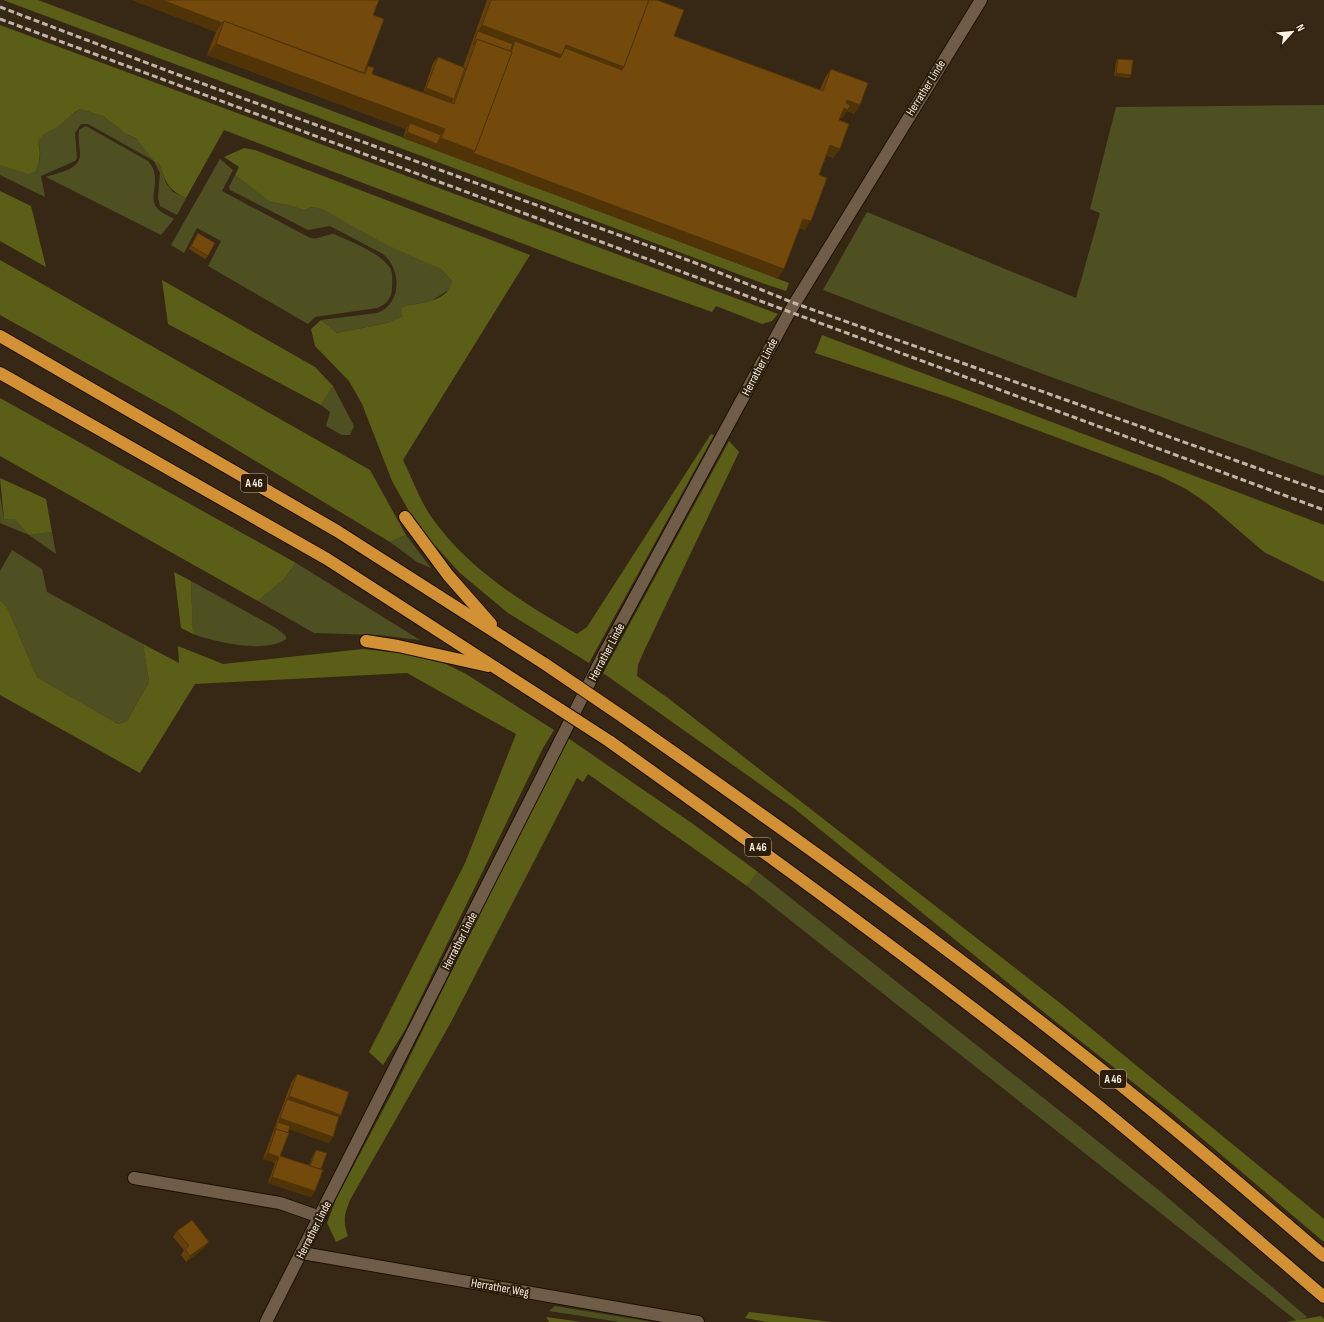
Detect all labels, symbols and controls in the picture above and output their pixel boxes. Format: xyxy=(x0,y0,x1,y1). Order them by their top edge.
north arrow xyxy=(1272,12,1312,52)
text: N xyxy=(1293,22,1308,33)
street label: Herrather Linde xyxy=(903,57,949,119)
street label: Herrather Linde xyxy=(739,336,781,398)
road number: A 46 xyxy=(241,474,267,492)
street label: Herrather Linde xyxy=(586,621,628,683)
road number: A 46 xyxy=(745,838,771,856)
street label: Herrather Linde xyxy=(439,909,481,972)
road number: A 46 xyxy=(1100,1070,1126,1088)
street label: Herrather Linde xyxy=(293,1198,335,1261)
street label: Herrather Weg xyxy=(470,1276,530,1300)

